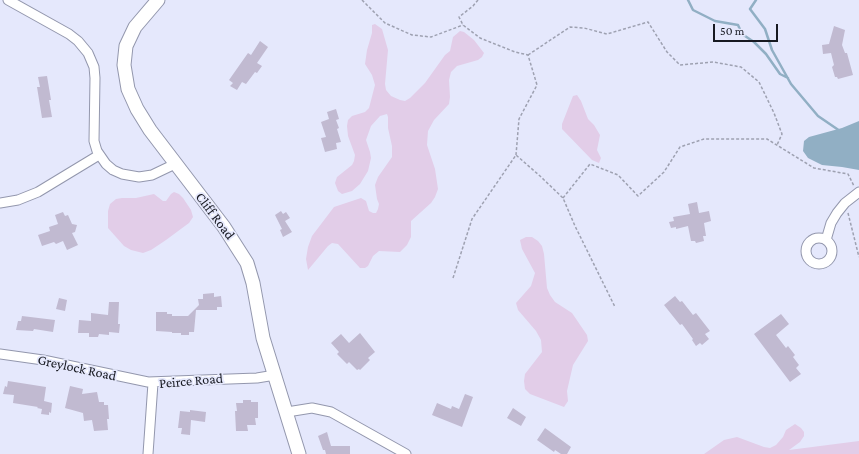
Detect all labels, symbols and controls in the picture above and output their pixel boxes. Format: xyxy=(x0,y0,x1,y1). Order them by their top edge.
scale bar xyxy=(715,16,780,42)
text: 50 m xyxy=(720,24,744,38)
street label: Cliff Road xyxy=(192,189,238,243)
street label: Greylock Road xyxy=(36,351,118,385)
street label: Peirce Road xyxy=(158,370,224,392)

